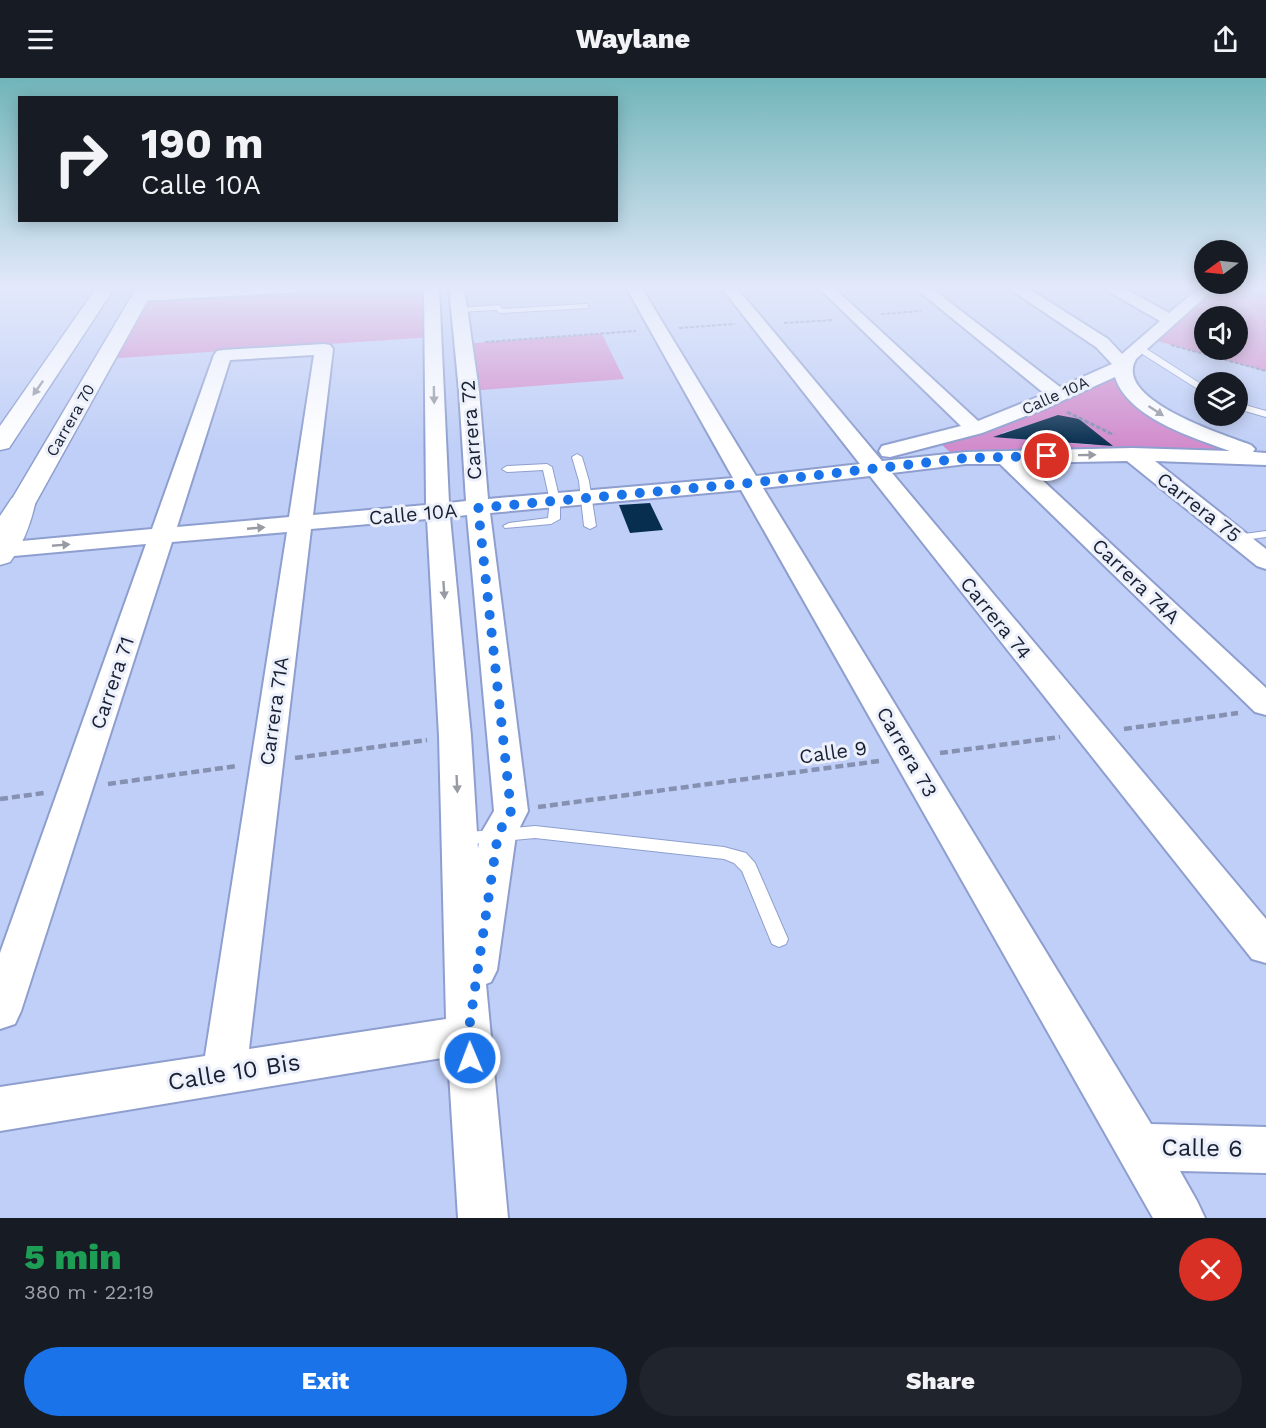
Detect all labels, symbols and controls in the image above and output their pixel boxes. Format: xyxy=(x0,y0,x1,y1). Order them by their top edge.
icon: menu xyxy=(24,23,57,56)
text: Waylane xyxy=(576,23,690,55)
icon: share xyxy=(1209,23,1242,56)
text: 190 m xyxy=(141,119,264,168)
icon: right xyxy=(42,120,120,198)
text: Calle 10A xyxy=(141,169,261,201)
north arrow xyxy=(1194,240,1248,294)
map controls xyxy=(1194,240,1248,426)
button: sound xyxy=(1194,306,1248,360)
street label: Calle 10A xyxy=(1019,372,1092,419)
button: layers xyxy=(1194,372,1248,426)
street label: Carrera 72 xyxy=(456,379,486,481)
one-way arrow xyxy=(33,380,44,396)
street label: Carrera 70 xyxy=(42,381,99,460)
one-way arrow xyxy=(430,386,439,405)
one-way arrow xyxy=(1148,405,1164,416)
pin xyxy=(1021,430,1072,481)
icon: arrive xyxy=(1030,439,1063,472)
one-way arrow xyxy=(1078,450,1097,460)
street label: Carrera 75 xyxy=(1152,467,1246,547)
street label: Calle 10A xyxy=(368,498,458,530)
one-way arrow xyxy=(246,523,265,533)
street label: Carrera 74A xyxy=(1087,533,1185,629)
one-way arrow xyxy=(52,540,71,550)
street label: Carrera 74 xyxy=(955,572,1037,664)
one-way arrow xyxy=(439,580,448,599)
street label: Carrera 71 xyxy=(85,634,139,732)
street label: Carrera 71A xyxy=(254,655,294,767)
street label: Carrera 73 xyxy=(872,703,942,801)
street label: Calle 9 xyxy=(798,735,868,769)
one-way arrow xyxy=(452,775,461,794)
position arrow xyxy=(438,1026,502,1090)
street label: Calle 10 Bis xyxy=(166,1048,302,1096)
street label: Calle 6 xyxy=(1161,1133,1243,1163)
text: 5 min xyxy=(24,1236,121,1278)
button: close xyxy=(1179,1238,1242,1301)
text: 380 m · 22:19 xyxy=(24,1280,154,1304)
button: Exit xyxy=(24,1347,627,1416)
button: Share xyxy=(639,1347,1242,1416)

